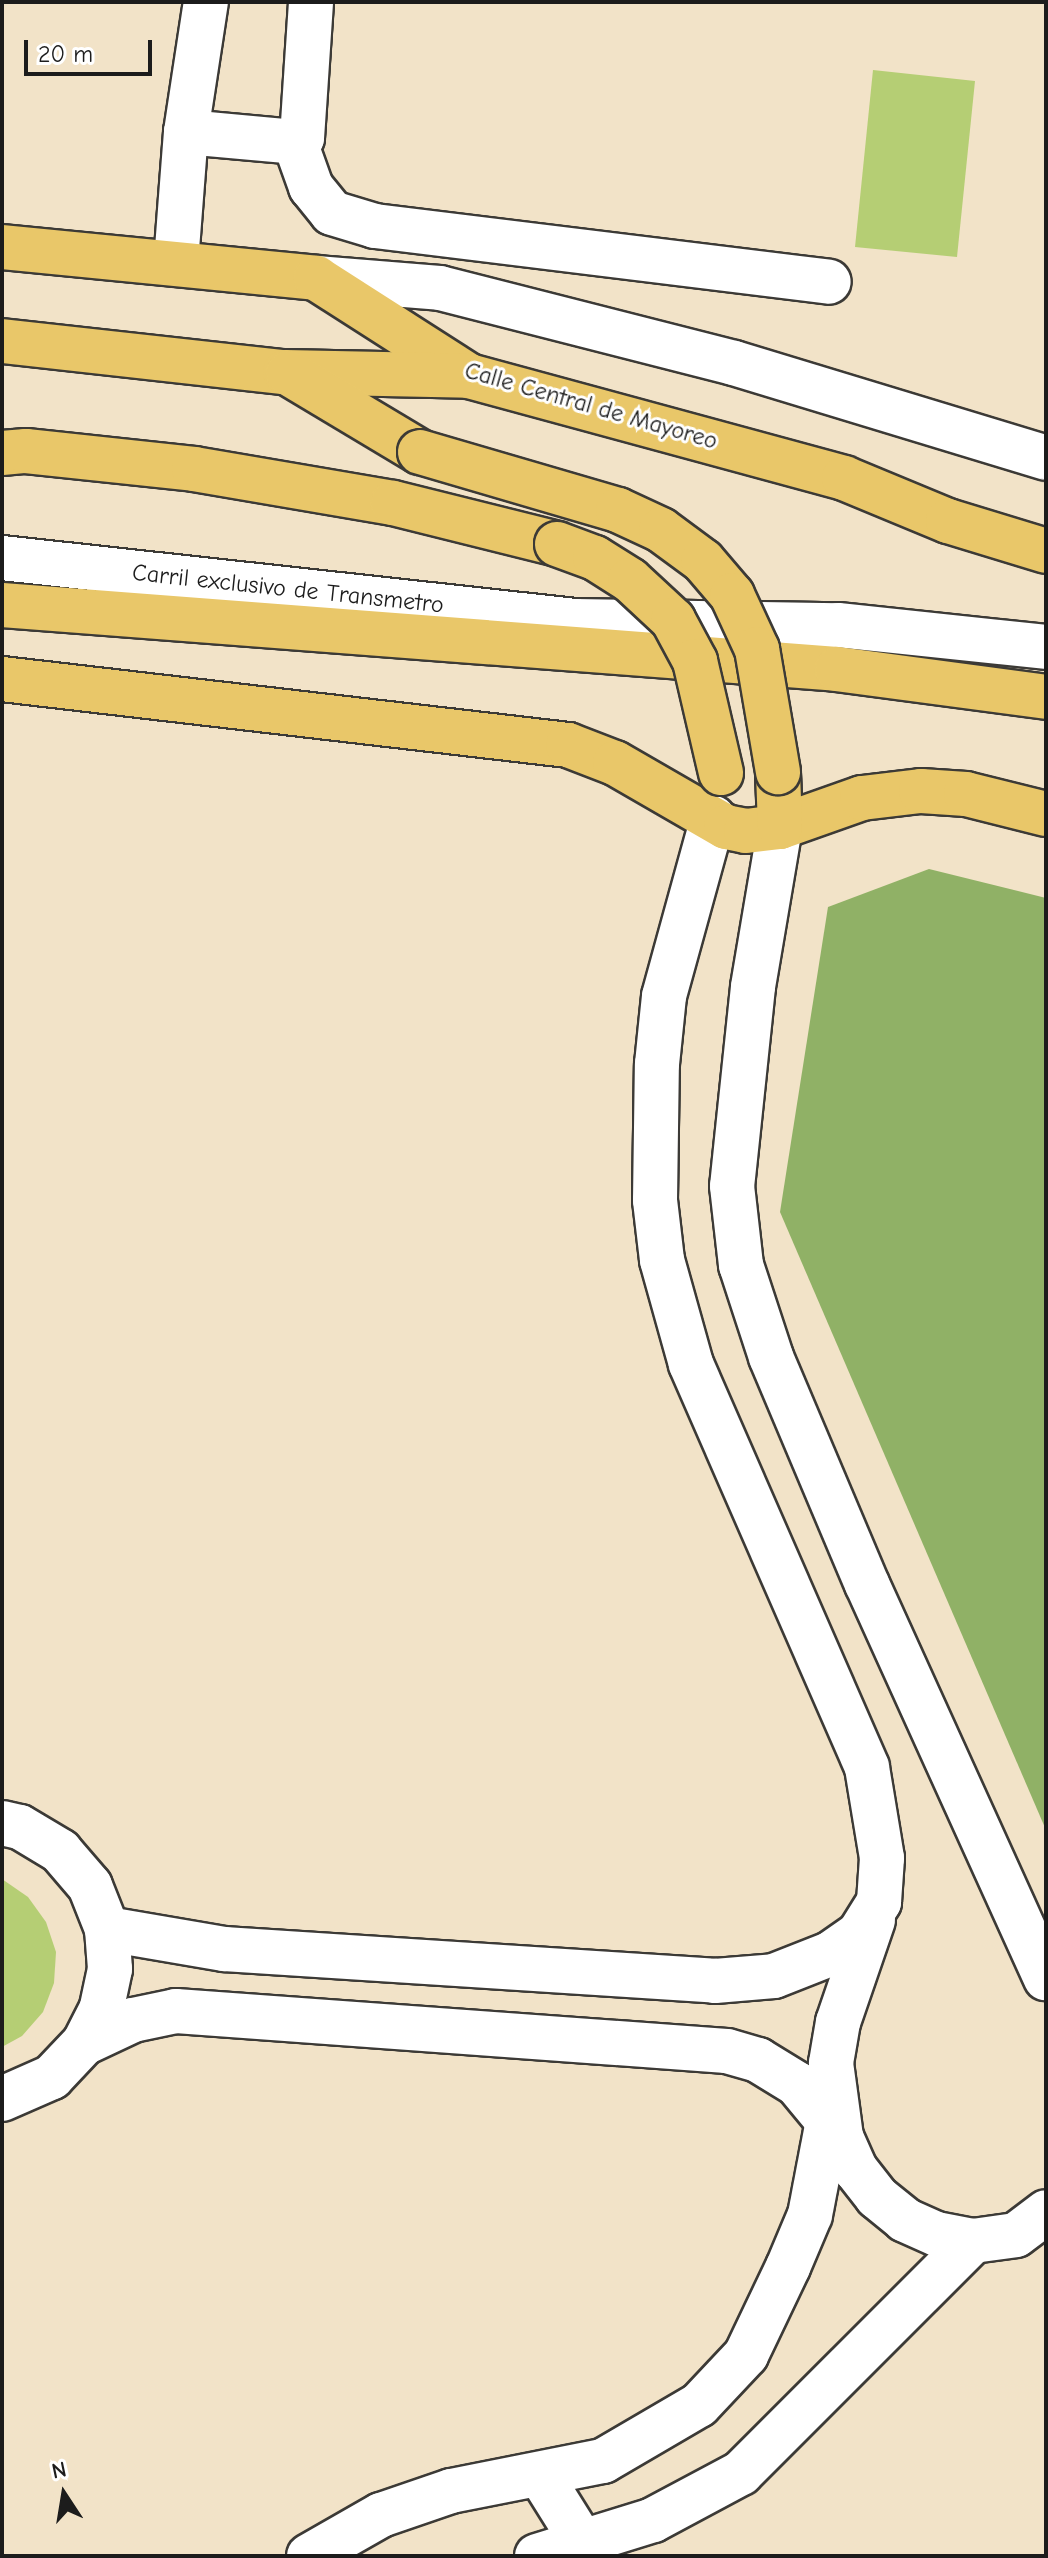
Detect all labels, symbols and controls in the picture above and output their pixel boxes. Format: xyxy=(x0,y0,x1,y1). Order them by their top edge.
scale bar xyxy=(28,24,156,74)
text: 20 m xyxy=(38,40,93,68)
street label: Calle Central de Mayoreo xyxy=(461,356,721,456)
street label: Carril exclusivo de Transmetro xyxy=(131,558,445,620)
north arrow xyxy=(24,2454,104,2534)
text: N xyxy=(49,2456,69,2485)

